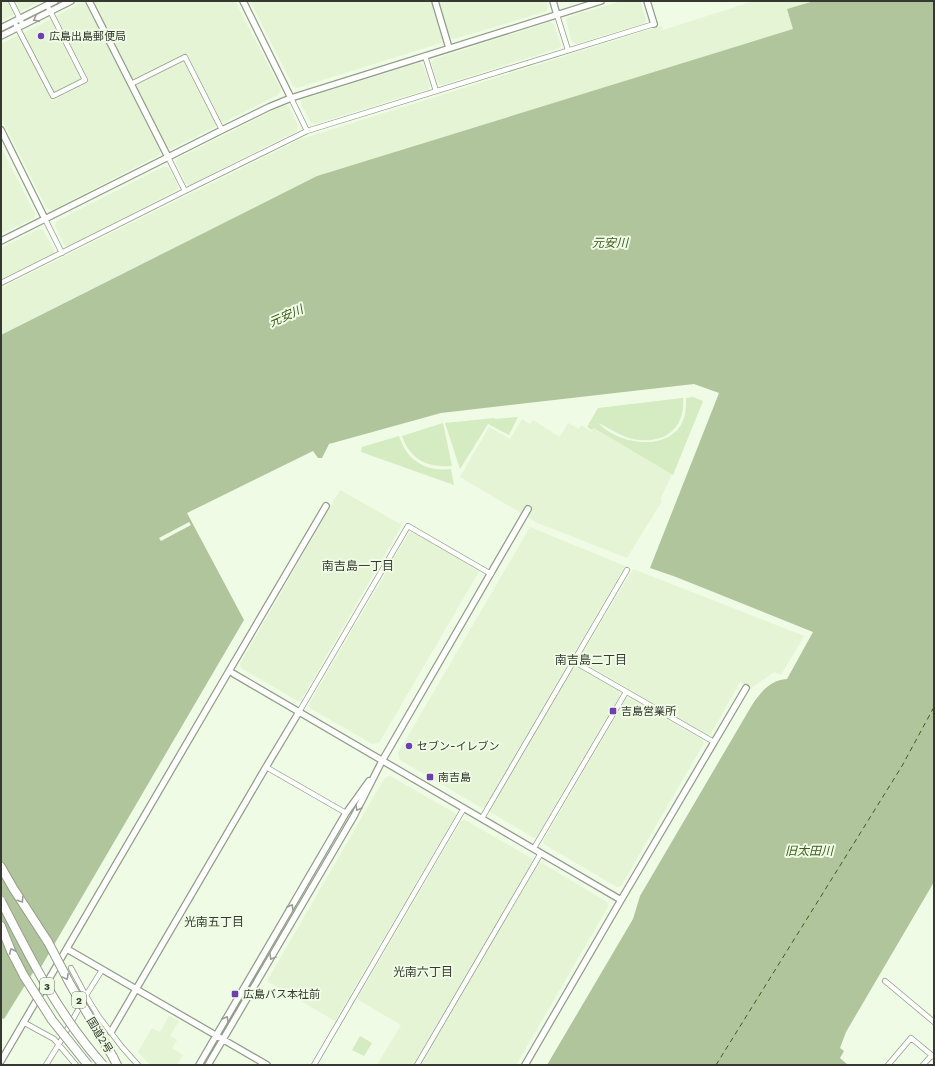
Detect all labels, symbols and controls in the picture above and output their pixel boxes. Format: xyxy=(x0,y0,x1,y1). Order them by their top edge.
one-way arrow xyxy=(33,14,40,22)
place label: 広島出島郵便局 xyxy=(49,30,126,43)
marker: 広島出島郵便局 xyxy=(36,31,46,41)
water label: 元安川 xyxy=(592,236,630,250)
water label: 元安川 xyxy=(267,301,307,330)
district label: 南吉島一丁目 xyxy=(322,559,394,573)
district label: 南吉島二丁目 xyxy=(555,653,627,667)
place label: 吉島営業所 xyxy=(621,705,677,718)
marker: 吉島営業所 xyxy=(608,706,618,716)
place label: セブン-イレブン xyxy=(417,740,500,753)
marker: セブン-イレブン xyxy=(404,741,414,751)
place label: 南吉島 xyxy=(438,771,471,784)
marker: 南吉島 xyxy=(425,772,435,782)
one-way arrow xyxy=(355,804,363,811)
water label: 旧太田川 xyxy=(785,844,835,858)
one-way arrow xyxy=(16,896,24,903)
one-way arrow xyxy=(287,904,294,911)
district label: 光南五丁目 xyxy=(184,915,244,929)
one-way arrow xyxy=(8,948,16,955)
one-way arrow xyxy=(269,953,276,960)
district label: 光南六丁目 xyxy=(393,965,453,979)
one-way arrow xyxy=(62,972,69,980)
road number: 3 xyxy=(40,978,54,994)
place label: 広島バス本社前 xyxy=(243,988,320,1001)
marker: 広島バス本社前 xyxy=(230,989,240,999)
road number: 2 xyxy=(72,992,86,1008)
street label: 国道2号 xyxy=(84,1015,115,1056)
one-way arrow xyxy=(221,1016,228,1023)

